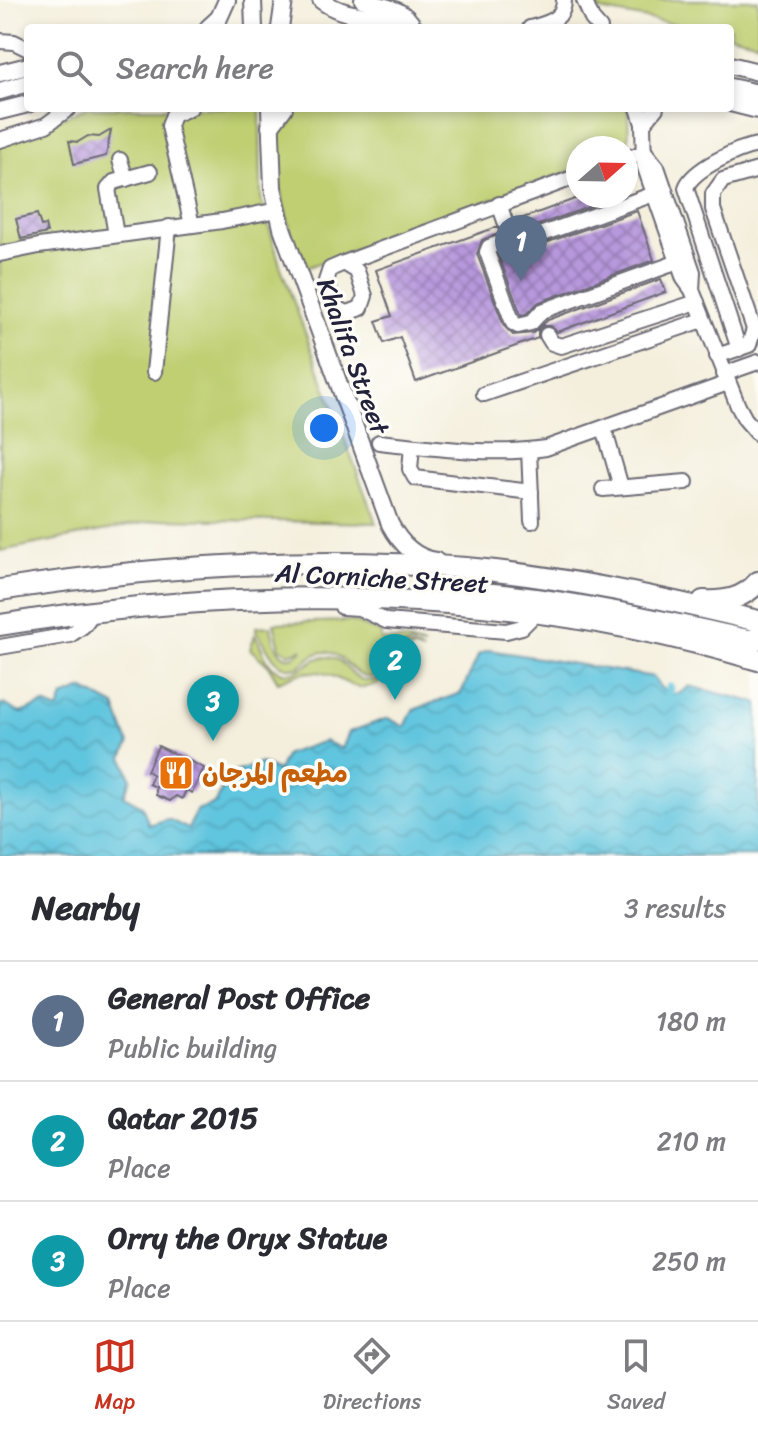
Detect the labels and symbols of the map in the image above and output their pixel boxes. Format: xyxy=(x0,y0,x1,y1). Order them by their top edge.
north arrow xyxy=(566,136,638,208)
pin: 1 xyxy=(495,215,547,281)
street label: Khalifa Street xyxy=(303,271,403,442)
your location xyxy=(304,408,344,448)
street label: Al Corniche Street xyxy=(273,549,490,607)
pin: 2 xyxy=(369,634,421,700)
pin: 3 xyxy=(187,675,239,741)
place label: مطعم المرجان xyxy=(202,750,348,796)
restaurant icon: مطعم المرجان xyxy=(157,754,195,792)

